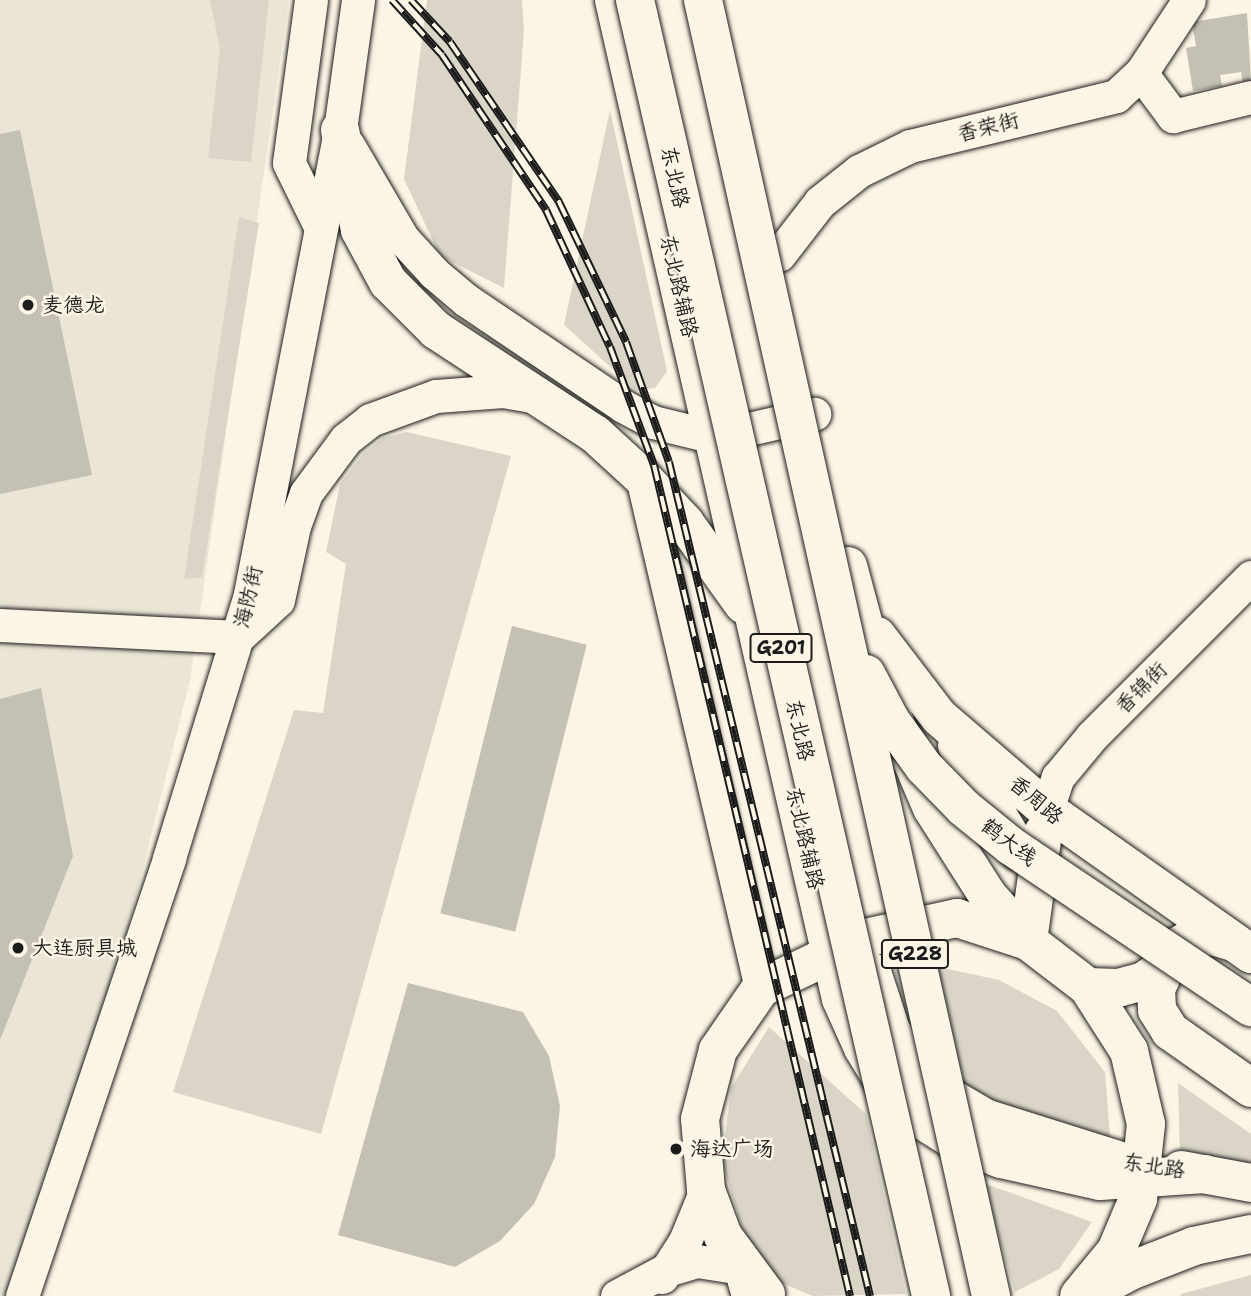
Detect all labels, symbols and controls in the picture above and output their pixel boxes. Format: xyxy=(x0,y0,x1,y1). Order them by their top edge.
street label: 香荣街 xyxy=(954,107,1022,147)
street label: 东北路 xyxy=(656,143,694,211)
street label: 东北路辅路 xyxy=(655,232,703,340)
place label: 麦德龙 xyxy=(42,292,105,318)
marker: 麦德龙 xyxy=(20,297,36,313)
street label: 海防街 xyxy=(229,563,267,631)
road number: G201 xyxy=(750,632,812,664)
street label: 香锦街 xyxy=(1110,657,1172,719)
street label: 东北路 xyxy=(781,696,819,764)
street label: 香周路 xyxy=(1004,770,1068,830)
street label: 东北路辅路 xyxy=(781,784,829,892)
street label: 鹤大线 xyxy=(976,813,1042,871)
place label: 大连厨具城 xyxy=(32,935,137,961)
road number: G228 xyxy=(880,938,950,970)
marker: 大连厨具城 xyxy=(10,940,26,956)
place label: 海达广场 xyxy=(690,1136,774,1162)
marker: 海达广场 xyxy=(668,1141,684,1157)
street label: 东北路 xyxy=(1121,1149,1187,1183)

